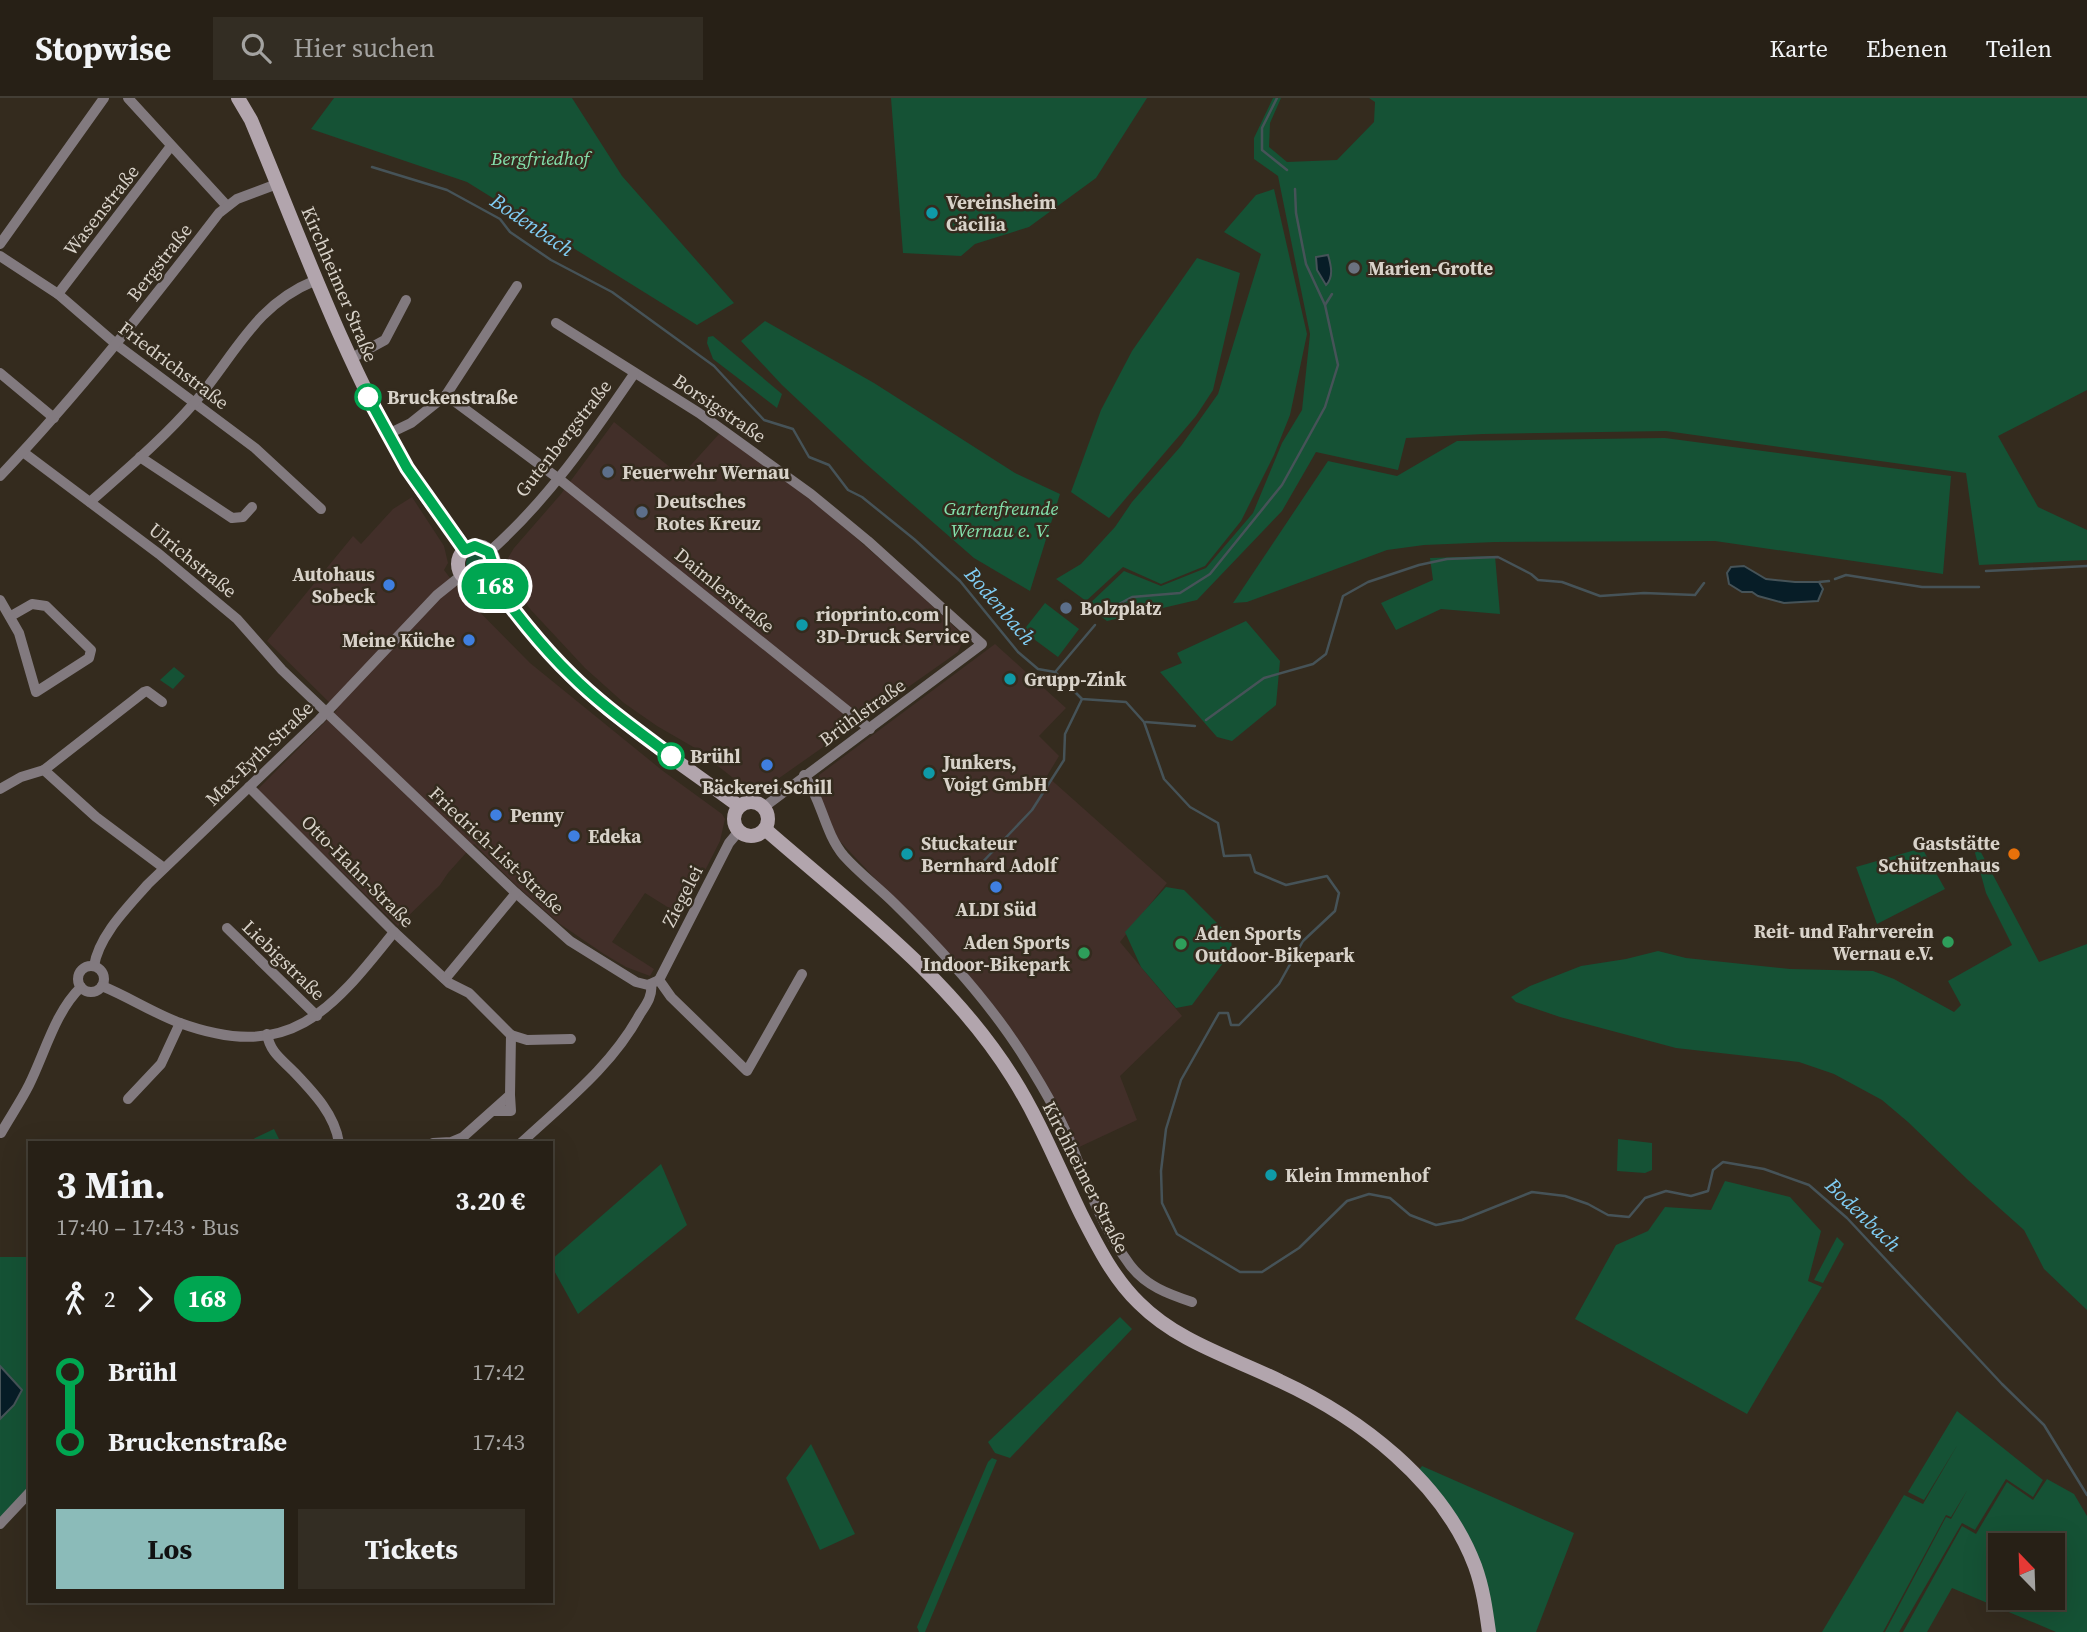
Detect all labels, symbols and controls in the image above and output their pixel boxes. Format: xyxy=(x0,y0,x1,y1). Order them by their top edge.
search box xyxy=(213,17,703,80)
text: Stopwise xyxy=(35,26,171,71)
icon: search xyxy=(237,29,275,67)
text: Hier suchen xyxy=(293,30,435,66)
text: Karte xyxy=(1769,32,1828,65)
text: Ebenen xyxy=(1866,32,1948,65)
text: Teilen xyxy=(1986,32,2052,65)
park label: Bergfriedhof xyxy=(490,145,592,171)
street label: Wasenstraße xyxy=(57,159,145,261)
water label: Bodenbach xyxy=(484,185,580,264)
place label: Vereinsheim Cäcilia xyxy=(946,189,1056,237)
street label: Kirchheimer Straße xyxy=(295,202,385,366)
marker: Vereinsheim Cäcilia xyxy=(924,205,940,221)
street label: Bergstraße xyxy=(120,218,198,306)
place label: Marien-Grotte xyxy=(1368,255,1493,281)
marker: Marien-Grotte xyxy=(1346,260,1362,276)
street label: Friedrichstraße xyxy=(114,315,234,415)
street label: Borsigstraße xyxy=(668,367,772,449)
street label: Gutenbergstraße xyxy=(509,374,617,502)
marker: Bruckenstraße xyxy=(355,384,381,410)
place label: Bruckenstraße xyxy=(387,384,518,410)
place label: Feuerwehr Wernau xyxy=(622,459,790,485)
marker: Feuerwehr Wernau xyxy=(600,464,616,480)
place label: Deutsches Rotes Kreuz xyxy=(656,488,761,536)
park label: Gartenfreunde Wernau e. V. xyxy=(944,495,1058,543)
marker: Deutsches Rotes Kreuz xyxy=(634,504,650,520)
street label: Ulrichstraße xyxy=(143,516,243,604)
street label: Daimlerstraße xyxy=(669,542,781,638)
water label: Bodenbach xyxy=(958,559,1043,652)
place label: Autohaus Sobeck xyxy=(292,561,376,609)
line badge: 168 xyxy=(455,563,535,609)
text: 168 xyxy=(475,569,515,602)
marker: Autohaus Sobeck xyxy=(381,577,397,593)
place label: Bolzplatz xyxy=(1080,595,1161,621)
marker: Bolzplatz xyxy=(1058,600,1074,616)
place label: rioprinto.com | 3D-Druck Service xyxy=(816,601,970,649)
marker: rioprinto.com | 3D-Druck Service xyxy=(794,617,810,633)
place label: Meine Küche xyxy=(342,627,455,653)
marker: Meine Küche xyxy=(461,632,477,648)
place label: Grupp-Zink xyxy=(1024,666,1127,692)
marker: Grupp-Zink xyxy=(1002,671,1018,687)
street label: Brühlstraße xyxy=(813,672,911,752)
street label: Max-Eyth-Straße xyxy=(199,695,319,811)
marker: Brühl xyxy=(658,743,684,769)
place label: Brühl xyxy=(690,743,741,769)
place label: Junkers, Voigt GmbH xyxy=(942,749,1048,797)
marker: Bäckerei Schill xyxy=(759,757,775,773)
marker: Junkers, Voigt GmbH xyxy=(921,765,937,781)
place label: Bäckerei Schill xyxy=(702,774,832,800)
street label: Friedrich-List-Straße xyxy=(424,780,570,920)
place label: Penny xyxy=(510,802,565,828)
marker: Penny xyxy=(488,807,504,823)
street label: Otto-Hahn-Straße xyxy=(296,809,420,933)
place label: Edeka xyxy=(588,823,642,849)
marker: Edeka xyxy=(566,828,582,844)
place label: Stuckateur Bernhard Adolf xyxy=(921,830,1059,878)
place label: Gaststätte Schützenhaus xyxy=(1878,830,2000,878)
marker: Stuckateur Bernhard Adolf xyxy=(899,846,915,862)
marker: Gaststätte Schützenhaus xyxy=(2006,846,2022,862)
street label: Ziegelei xyxy=(655,860,709,931)
marker: ALDI Süd xyxy=(988,879,1004,895)
place label: ALDI Süd xyxy=(956,896,1036,922)
street label: Liebigstraße xyxy=(237,914,331,1006)
place label: Reit- und Fahrverein Wernau e.V. xyxy=(1753,918,1934,966)
place label: Aden Sports Outdoor-Bikepark xyxy=(1195,920,1355,968)
place label: Aden Sports Indoor-Bikepark xyxy=(923,929,1071,977)
marker: Reit- und Fahrverein Wernau e.V. xyxy=(1940,934,1956,950)
marker: Aden Sports Outdoor-Bikepark xyxy=(1173,936,1189,952)
marker: Aden Sports Indoor-Bikepark xyxy=(1076,945,1092,961)
street label: Kirchheimer Straße xyxy=(1037,1097,1135,1257)
text: 3 Min. xyxy=(56,1159,166,1211)
place label: Klein Immenhof xyxy=(1285,1162,1431,1188)
marker: Klein Immenhof xyxy=(1263,1167,1279,1183)
water label: Bodenbach xyxy=(1818,1170,1908,1259)
text: 3.20 € xyxy=(455,1183,525,1219)
text: 17:40 – 17:43 · Bus xyxy=(56,1211,239,1243)
icon: walk xyxy=(56,1280,94,1318)
icon: forward xyxy=(126,1280,164,1318)
text: 168 xyxy=(188,1282,227,1315)
text: 2 xyxy=(104,1283,116,1315)
text: Brühl xyxy=(108,1354,177,1390)
text: 17:42 xyxy=(472,1356,525,1388)
text: Bruckenstraße xyxy=(108,1424,287,1460)
text: 17:43 xyxy=(472,1426,525,1458)
button: Los xyxy=(56,1509,284,1589)
button: Tickets xyxy=(298,1509,525,1589)
north arrow xyxy=(1988,1533,2065,1610)
map controls xyxy=(1988,1533,2065,1610)

